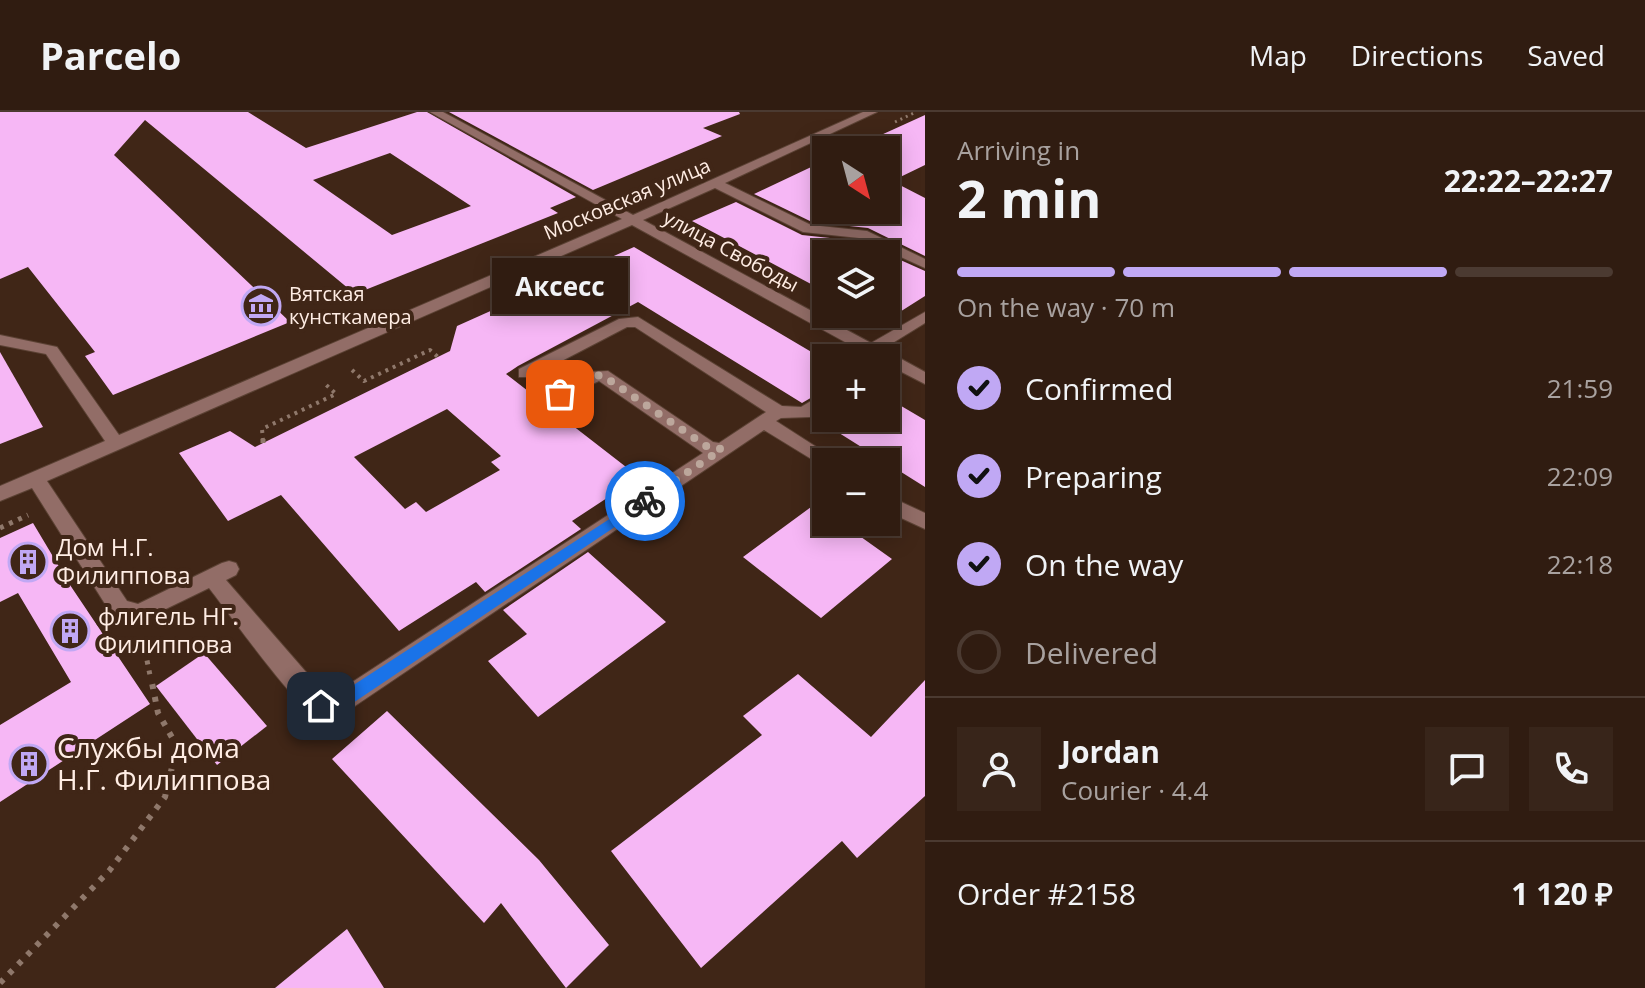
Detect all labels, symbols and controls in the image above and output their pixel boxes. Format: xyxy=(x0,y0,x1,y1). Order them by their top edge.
text: Parcelo xyxy=(40,29,181,81)
text: Map xyxy=(1249,36,1307,74)
text: Directions xyxy=(1351,36,1483,74)
text: Saved xyxy=(1527,36,1605,74)
text: Arriving in xyxy=(957,132,1080,168)
north arrow xyxy=(812,136,900,224)
map controls xyxy=(812,136,900,536)
street label: Московская улица xyxy=(539,151,714,246)
text: 22:22–22:27 xyxy=(1444,160,1613,201)
text: 2 min xyxy=(957,162,1101,233)
street label: улица Свободы xyxy=(659,203,804,298)
button: layers xyxy=(812,240,900,328)
callout: Аксесс xyxy=(492,258,628,314)
text: Аксесс xyxy=(515,268,605,304)
place label: Вятская кунсткамера xyxy=(289,280,412,330)
museum icon: Вятская кунсткамера xyxy=(240,285,282,327)
text: On the way · 70 m xyxy=(957,289,1175,325)
button: + xyxy=(812,344,900,432)
pin xyxy=(526,360,594,428)
icon: check xyxy=(957,366,1001,410)
text: Confirmed xyxy=(1025,368,1173,409)
text: 21:59 xyxy=(1547,370,1613,406)
icon: bag xyxy=(538,372,582,416)
button: − xyxy=(812,448,900,536)
icon: check xyxy=(957,454,1001,498)
text: Preparing xyxy=(1025,456,1162,497)
text: 22:09 xyxy=(1547,458,1613,494)
courier xyxy=(605,461,685,541)
icon: bike xyxy=(623,479,667,523)
place label: Дом Н.Г. Филиппова xyxy=(56,530,191,591)
building icon: Дом Н.Г. Филиппова xyxy=(7,541,49,583)
icon: check xyxy=(957,542,1001,586)
text: On the way xyxy=(1025,544,1183,585)
text: 22:18 xyxy=(1547,546,1613,582)
place label: флигель НГ. Филиппова xyxy=(98,599,239,660)
building icon: флигель НГ. Филиппова xyxy=(49,610,91,652)
text: Delivered xyxy=(1025,632,1158,673)
pin xyxy=(287,672,355,740)
icon: home xyxy=(299,684,343,728)
button: person xyxy=(957,727,1041,811)
button: chat xyxy=(1425,727,1509,811)
button: phone xyxy=(1529,727,1613,811)
place label: Службы дома Н.Г. Филиппова xyxy=(57,728,271,798)
text: Jordan xyxy=(1061,731,1160,772)
building icon: Службы дома Н.Г. Филиппова xyxy=(8,743,50,785)
text: Courier · 4.4 xyxy=(1061,772,1208,808)
text: Order #2158 xyxy=(957,873,1136,914)
text: 1 120 ₽ xyxy=(1511,873,1613,914)

